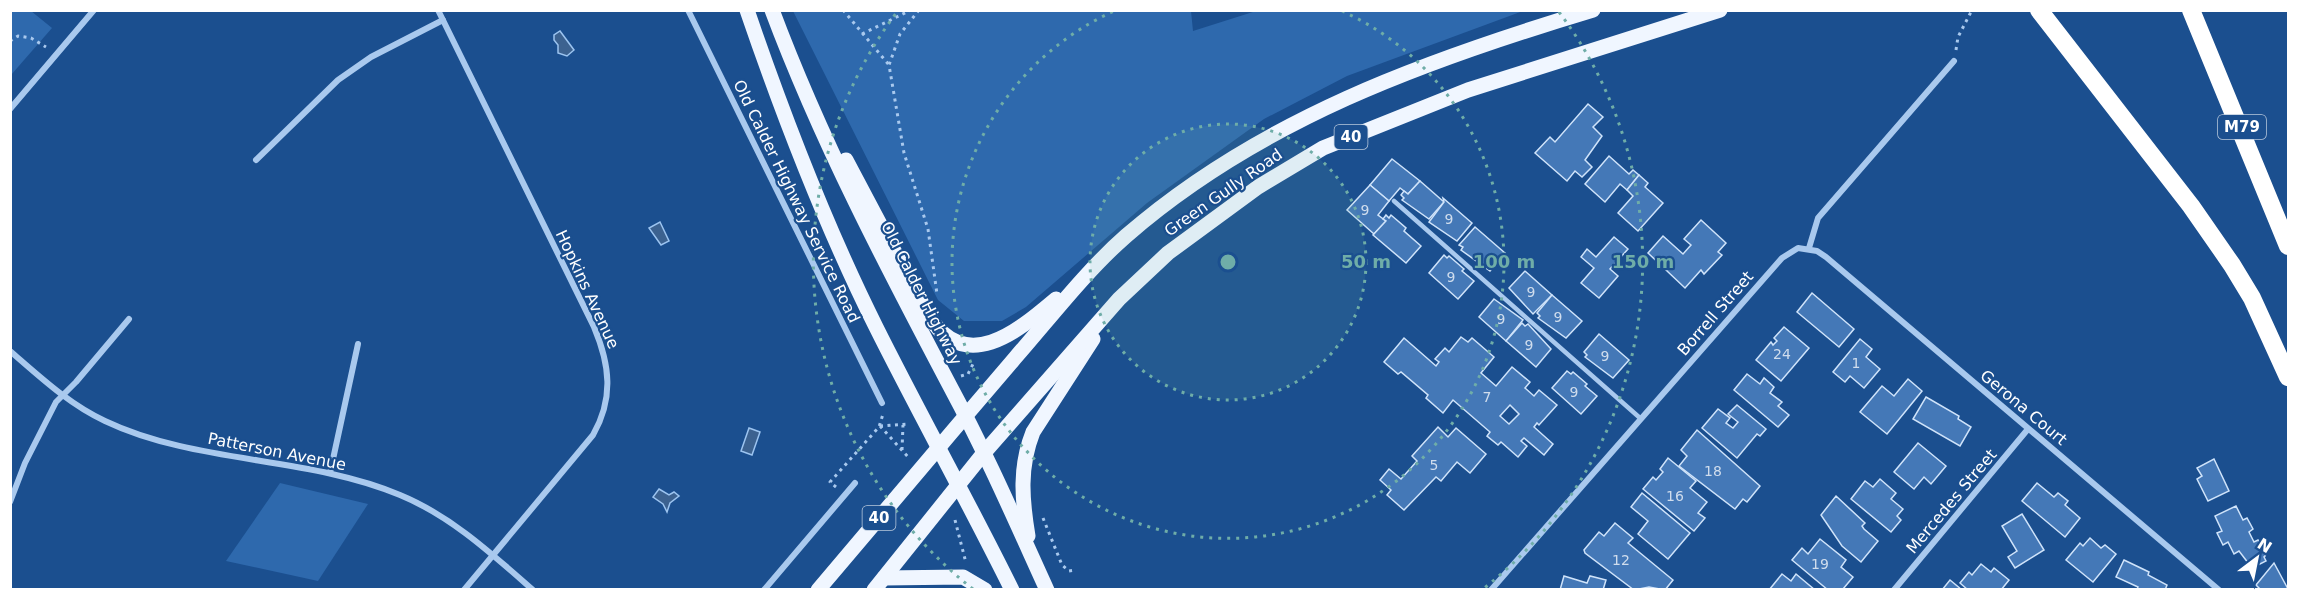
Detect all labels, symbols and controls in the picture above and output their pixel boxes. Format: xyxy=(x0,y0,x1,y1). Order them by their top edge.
street label: Old Calder Highway Service Road xyxy=(729,77,864,326)
road number: M79 xyxy=(2218,115,2266,139)
road number: 40 xyxy=(1334,125,1368,149)
street label: Green Gully Road xyxy=(1161,145,1286,240)
house number: 9 xyxy=(1361,202,1369,218)
house number: 9 xyxy=(1445,211,1453,227)
street label: Old Calder Highway xyxy=(877,218,966,368)
street label: Hopkins Avenue xyxy=(552,227,623,352)
text: 50 m xyxy=(1341,251,1391,272)
text: 100 m xyxy=(1473,251,1535,272)
text: 150 m xyxy=(1612,251,1674,272)
centre of rings xyxy=(1218,252,1238,272)
street label: Borrell Street xyxy=(1674,267,1757,359)
house number: 9 xyxy=(1447,269,1455,285)
house number: 9 xyxy=(1527,284,1535,300)
house number: 9 xyxy=(1554,309,1562,325)
house number: 9 xyxy=(1497,311,1505,327)
house number: 9 xyxy=(1525,337,1533,353)
house number: 24 xyxy=(1773,346,1791,362)
house number: 9 xyxy=(1601,348,1609,364)
house number: 1 xyxy=(1852,355,1860,371)
street label: Gerona Court xyxy=(1976,366,2071,449)
house number: 9 xyxy=(1570,384,1578,400)
house number: 7 xyxy=(1483,389,1491,405)
street label: Patterson Avenue xyxy=(206,429,348,474)
street label: Mercedes Street xyxy=(1902,445,2001,557)
house number: 5 xyxy=(1430,457,1438,473)
house number: 18 xyxy=(1704,463,1722,479)
house number: 16 xyxy=(1666,488,1684,504)
road number: 40 xyxy=(862,506,896,530)
north arrow xyxy=(2227,528,2287,588)
text: N xyxy=(2254,534,2275,557)
house number: 12 xyxy=(1612,552,1630,568)
house number: 19 xyxy=(1811,556,1829,572)

